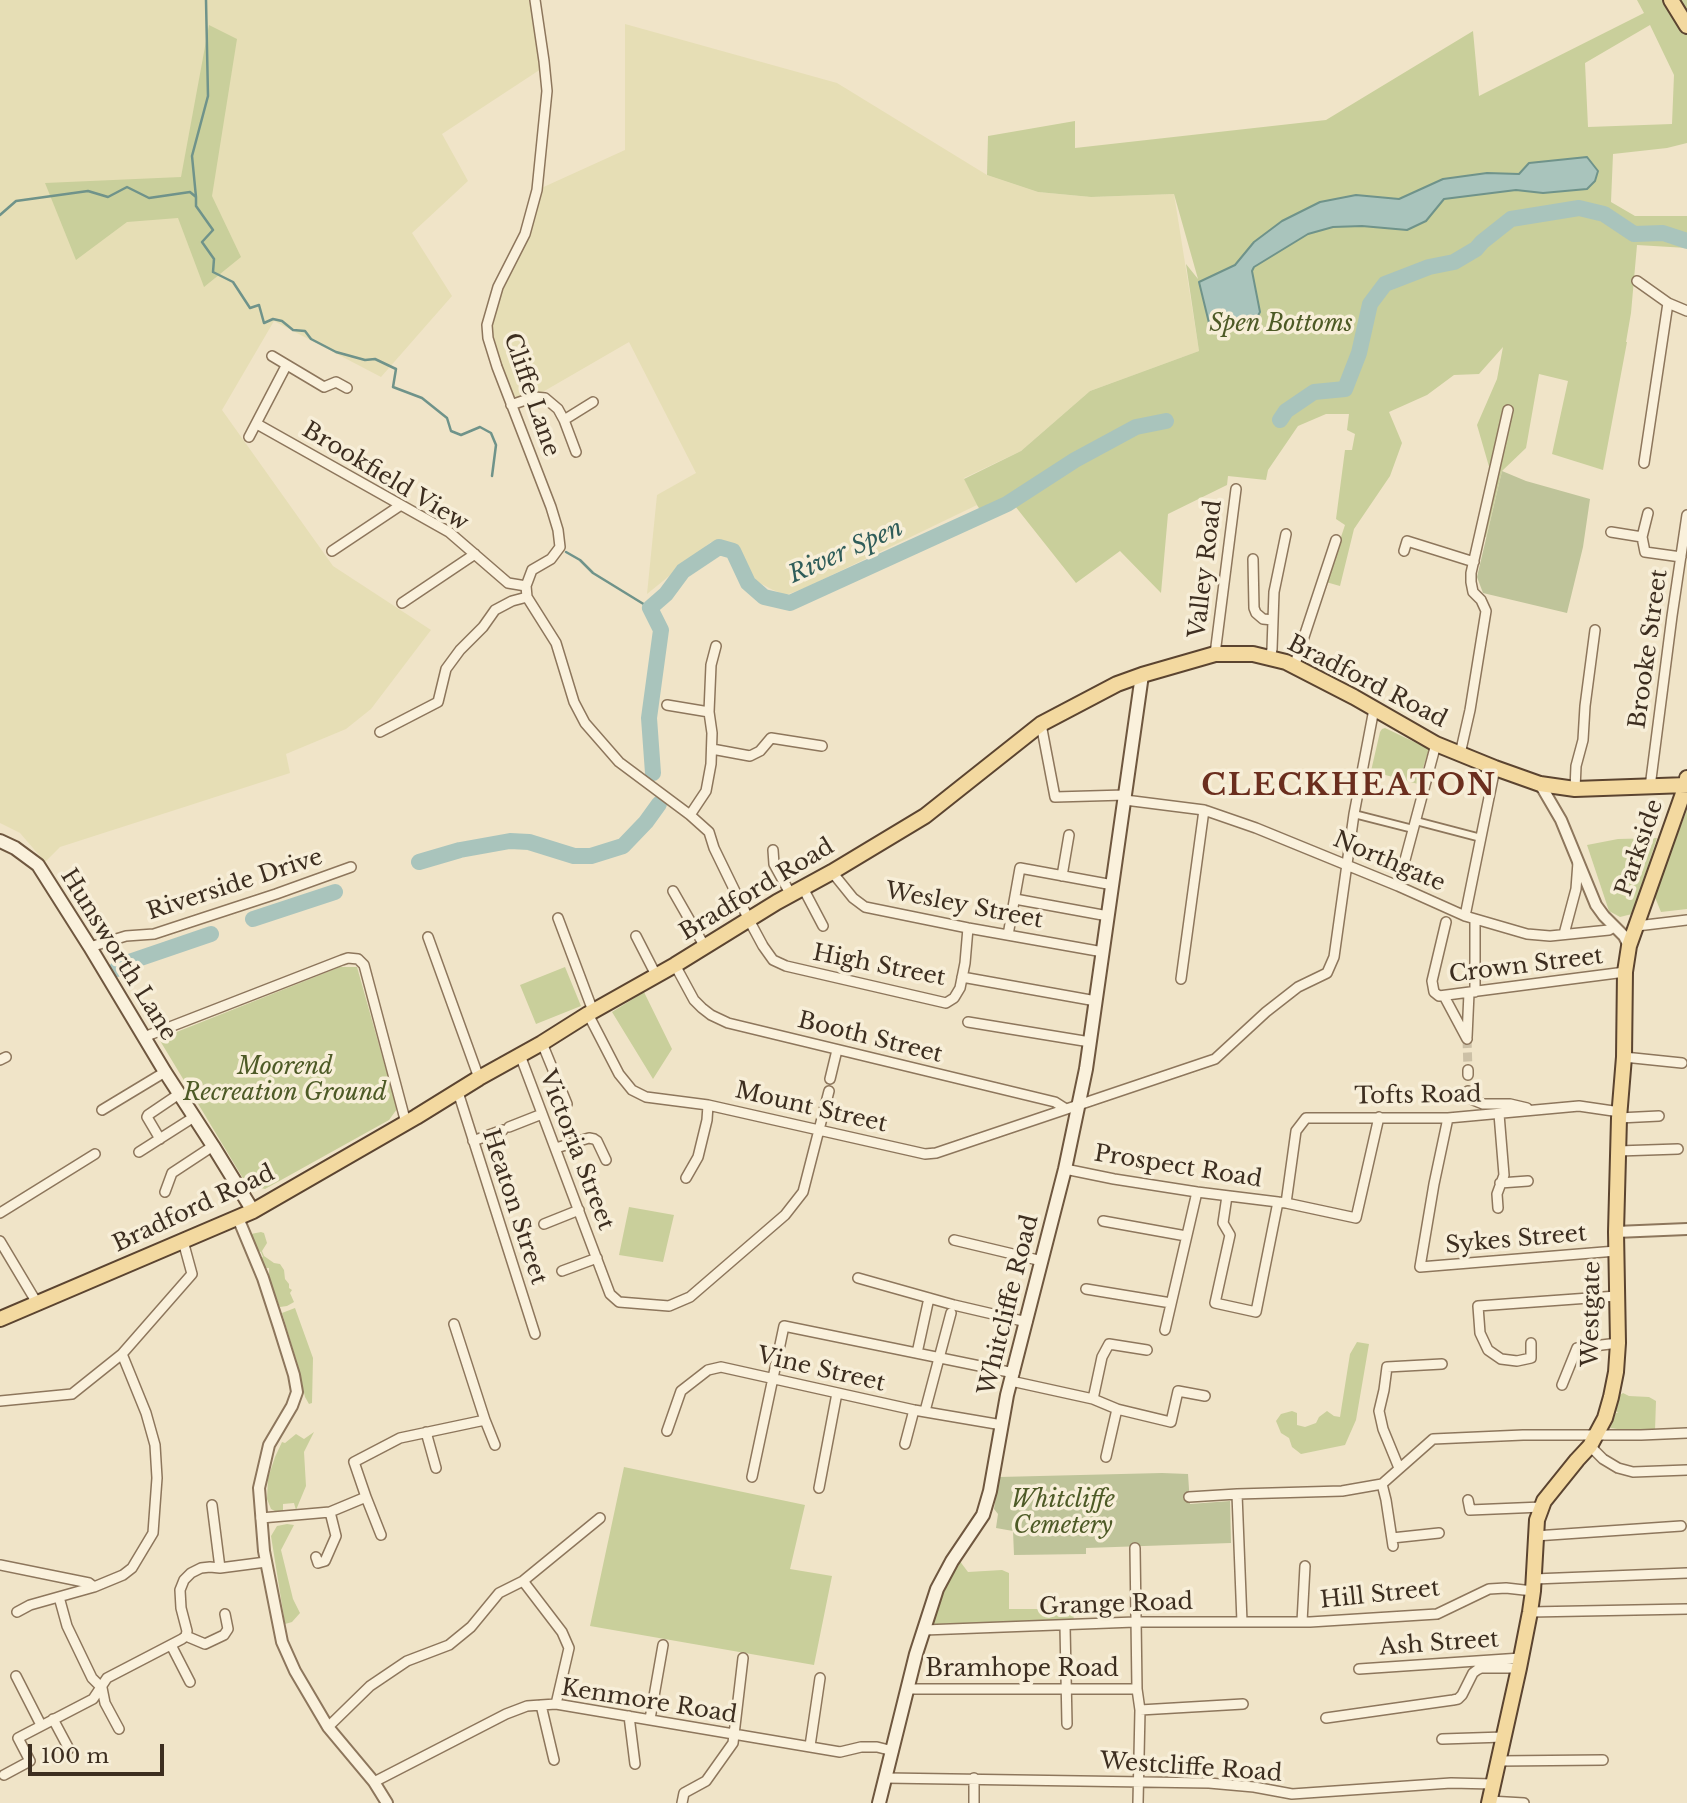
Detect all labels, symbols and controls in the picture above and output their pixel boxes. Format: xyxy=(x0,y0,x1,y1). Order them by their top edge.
park label: Spen Bottoms xyxy=(1209,311,1353,339)
street label: Cliffe Lane xyxy=(497,330,565,460)
street label: Brookfield View xyxy=(297,417,473,537)
street label: Valley Road xyxy=(1184,498,1228,640)
water label: River Spen xyxy=(784,514,908,590)
street label: Brooke Street xyxy=(1624,567,1674,731)
street label: Bradford Road xyxy=(1283,630,1451,734)
district label: CLECKHEATON xyxy=(1203,769,1495,805)
street label: Parkside xyxy=(1611,796,1669,900)
street label: Northgate xyxy=(1329,826,1449,898)
street label: Bradford Road xyxy=(675,833,839,947)
street label: Riverside Drive xyxy=(144,844,326,926)
street label: Hunsworth Lane xyxy=(54,864,182,1046)
street label: Wesley Street xyxy=(883,877,1045,935)
street label: High Street xyxy=(810,940,948,992)
street label: Crown Street xyxy=(1447,943,1605,989)
street label: Booth Street xyxy=(795,1007,945,1069)
park label: Moorend Recreation Ground xyxy=(183,1054,387,1108)
street label: Victoria Street xyxy=(533,1066,619,1234)
street label: Mount Street xyxy=(732,1077,890,1139)
street label: Tofts Road xyxy=(1354,1081,1482,1111)
street label: Heaton Street xyxy=(476,1126,552,1288)
street label: Prospect Road xyxy=(1092,1140,1264,1194)
street label: Bradford Road xyxy=(109,1159,279,1259)
street label: Whitcliffe Road xyxy=(973,1212,1045,1398)
street label: Sykes Street xyxy=(1444,1220,1588,1260)
street label: Westgate xyxy=(1577,1261,1607,1367)
street label: Vine Street xyxy=(754,1342,888,1398)
park label: Whitcliffe Cemetery xyxy=(1011,1487,1115,1541)
street label: Hill Street xyxy=(1319,1575,1441,1615)
street label: Grange Road xyxy=(1038,1589,1194,1621)
street label: Ash Street xyxy=(1378,1626,1500,1662)
street label: Bramhope Road xyxy=(925,1656,1119,1684)
street label: Kenmore Road xyxy=(559,1674,739,1730)
scale bar xyxy=(32,1730,168,1774)
text: 100 m xyxy=(41,1743,109,1769)
street label: Westcliffe Road xyxy=(1099,1748,1283,1788)

